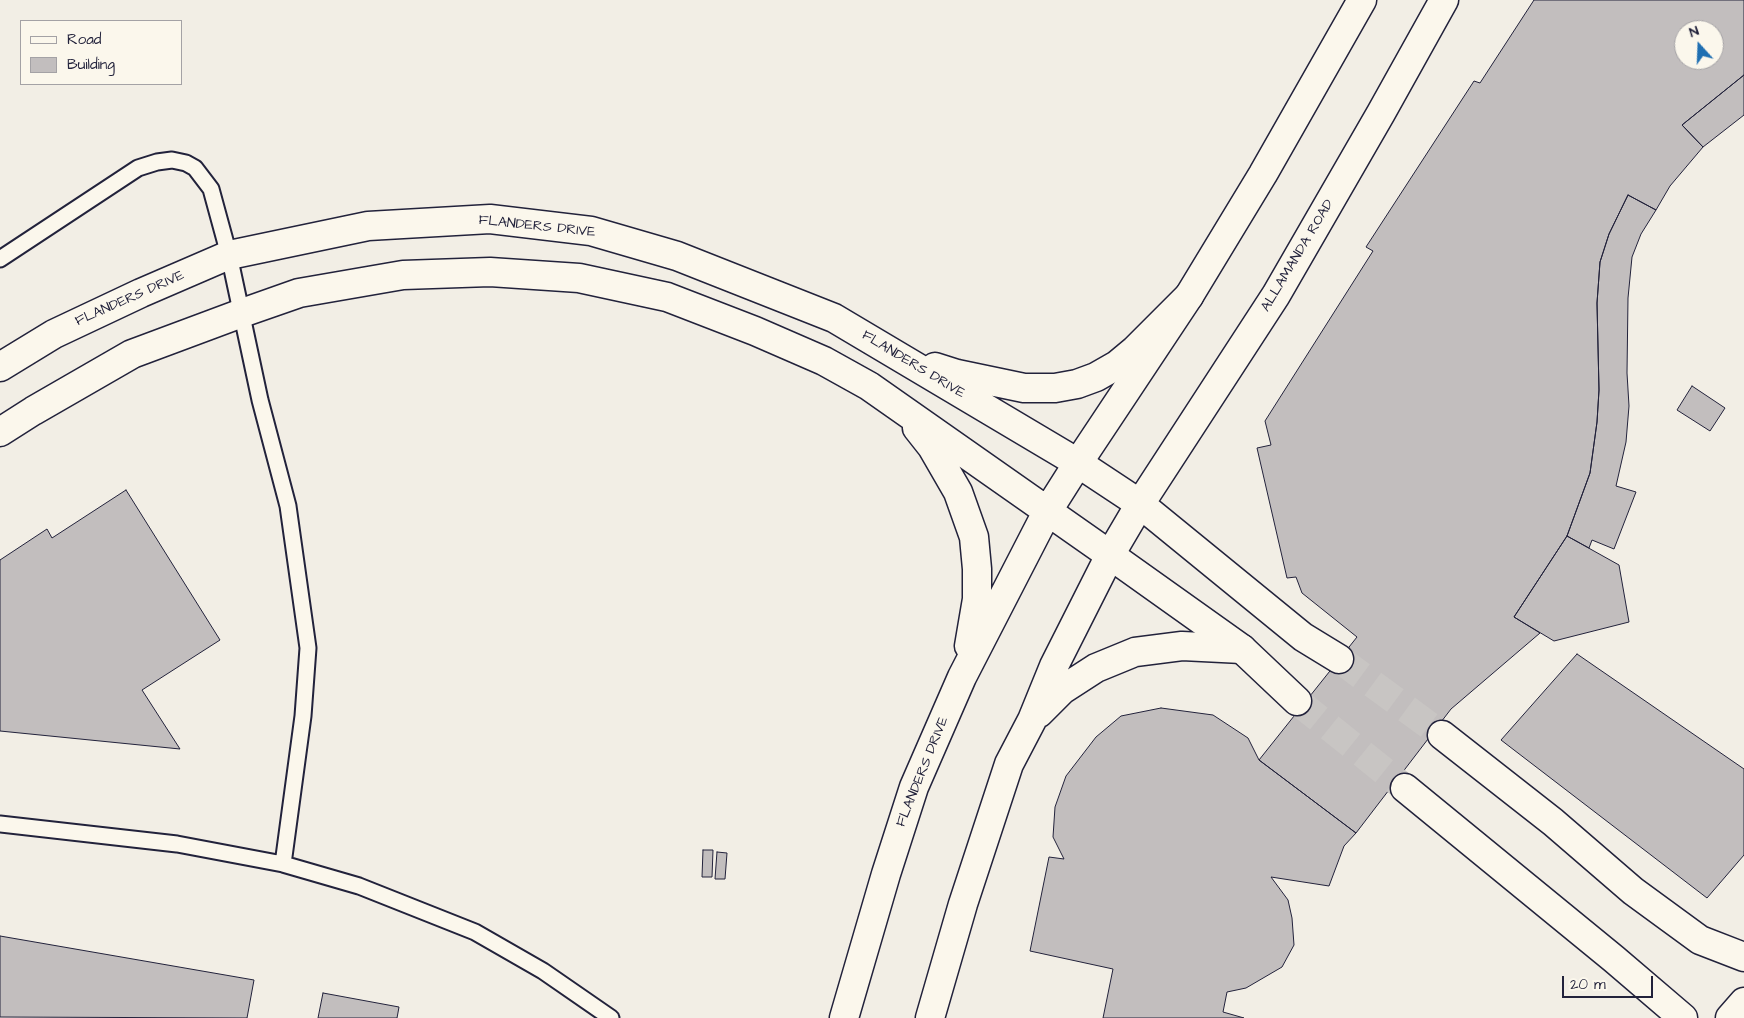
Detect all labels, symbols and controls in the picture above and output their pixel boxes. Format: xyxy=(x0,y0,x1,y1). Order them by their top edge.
legend xyxy=(20,20,182,85)
north arrow xyxy=(1674,20,1724,70)
text: N xyxy=(1687,21,1702,43)
text: Road xyxy=(67,29,101,50)
text: Building xyxy=(67,54,115,75)
street label: ALLAMANDA ROAD xyxy=(1258,197,1338,315)
street label: FLANDERS DRIVE xyxy=(478,213,596,241)
street label: FLANDERS DRIVE xyxy=(73,267,187,331)
street label: FLANDERS DRIVE xyxy=(858,328,968,402)
street label: FLANDERS DRIVE xyxy=(893,714,953,830)
scale bar xyxy=(1564,966,1655,998)
text: 20 m xyxy=(1570,974,1606,995)

